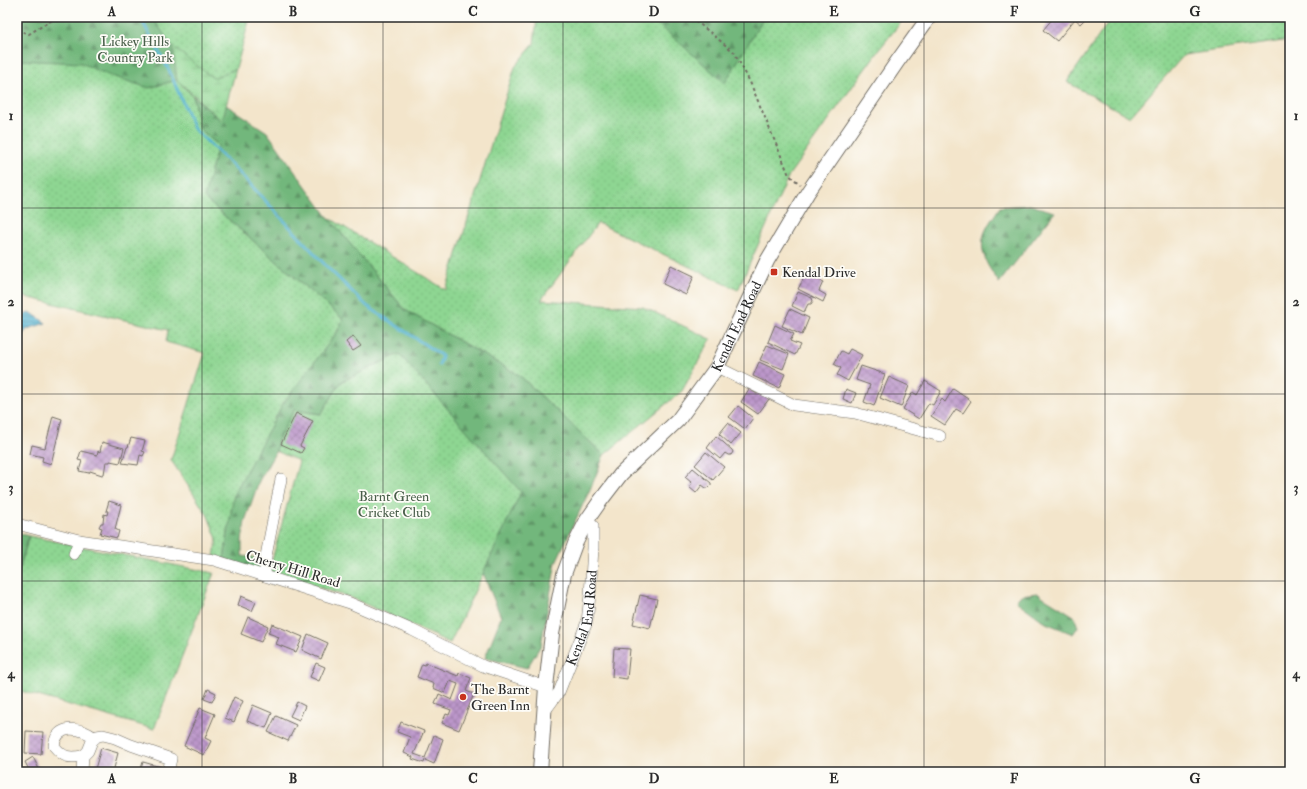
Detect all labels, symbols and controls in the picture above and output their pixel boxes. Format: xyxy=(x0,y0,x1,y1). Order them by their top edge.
text: A xyxy=(107,4,117,20)
text: B xyxy=(289,4,297,20)
text: C xyxy=(468,4,478,20)
text: D xyxy=(649,4,660,20)
text: E xyxy=(829,4,839,20)
text: F xyxy=(1010,4,1019,20)
text: G xyxy=(1190,4,1201,20)
park label: Lickey Hills Country Park xyxy=(97,33,173,67)
text: 1 xyxy=(9,108,14,124)
text: 1 xyxy=(1294,108,1299,124)
place label: Kendal Drive xyxy=(782,264,856,281)
marker: Kendal Drive xyxy=(769,267,779,277)
street label: Kendal End Road xyxy=(708,278,765,374)
text: 2 xyxy=(8,294,15,310)
text: 2 xyxy=(1293,294,1300,310)
text: 3 xyxy=(9,480,14,496)
text: 3 xyxy=(1294,480,1299,496)
park label: Barnt Green Cricket Club xyxy=(358,488,430,521)
street label: Cherry Hill Road xyxy=(244,547,342,592)
street label: Kendal End Road xyxy=(562,569,600,668)
text: 4 xyxy=(6,666,15,682)
text: 4 xyxy=(1291,666,1300,682)
place label: The Barnt Green Inn xyxy=(471,681,530,714)
marker: The Barnt Green Inn xyxy=(458,692,468,702)
text: A xyxy=(107,771,117,787)
text: B xyxy=(289,771,297,787)
text: C xyxy=(468,771,478,787)
text: D xyxy=(649,771,660,787)
text: E xyxy=(829,771,839,787)
text: F xyxy=(1010,771,1019,787)
text: G xyxy=(1190,771,1201,787)

